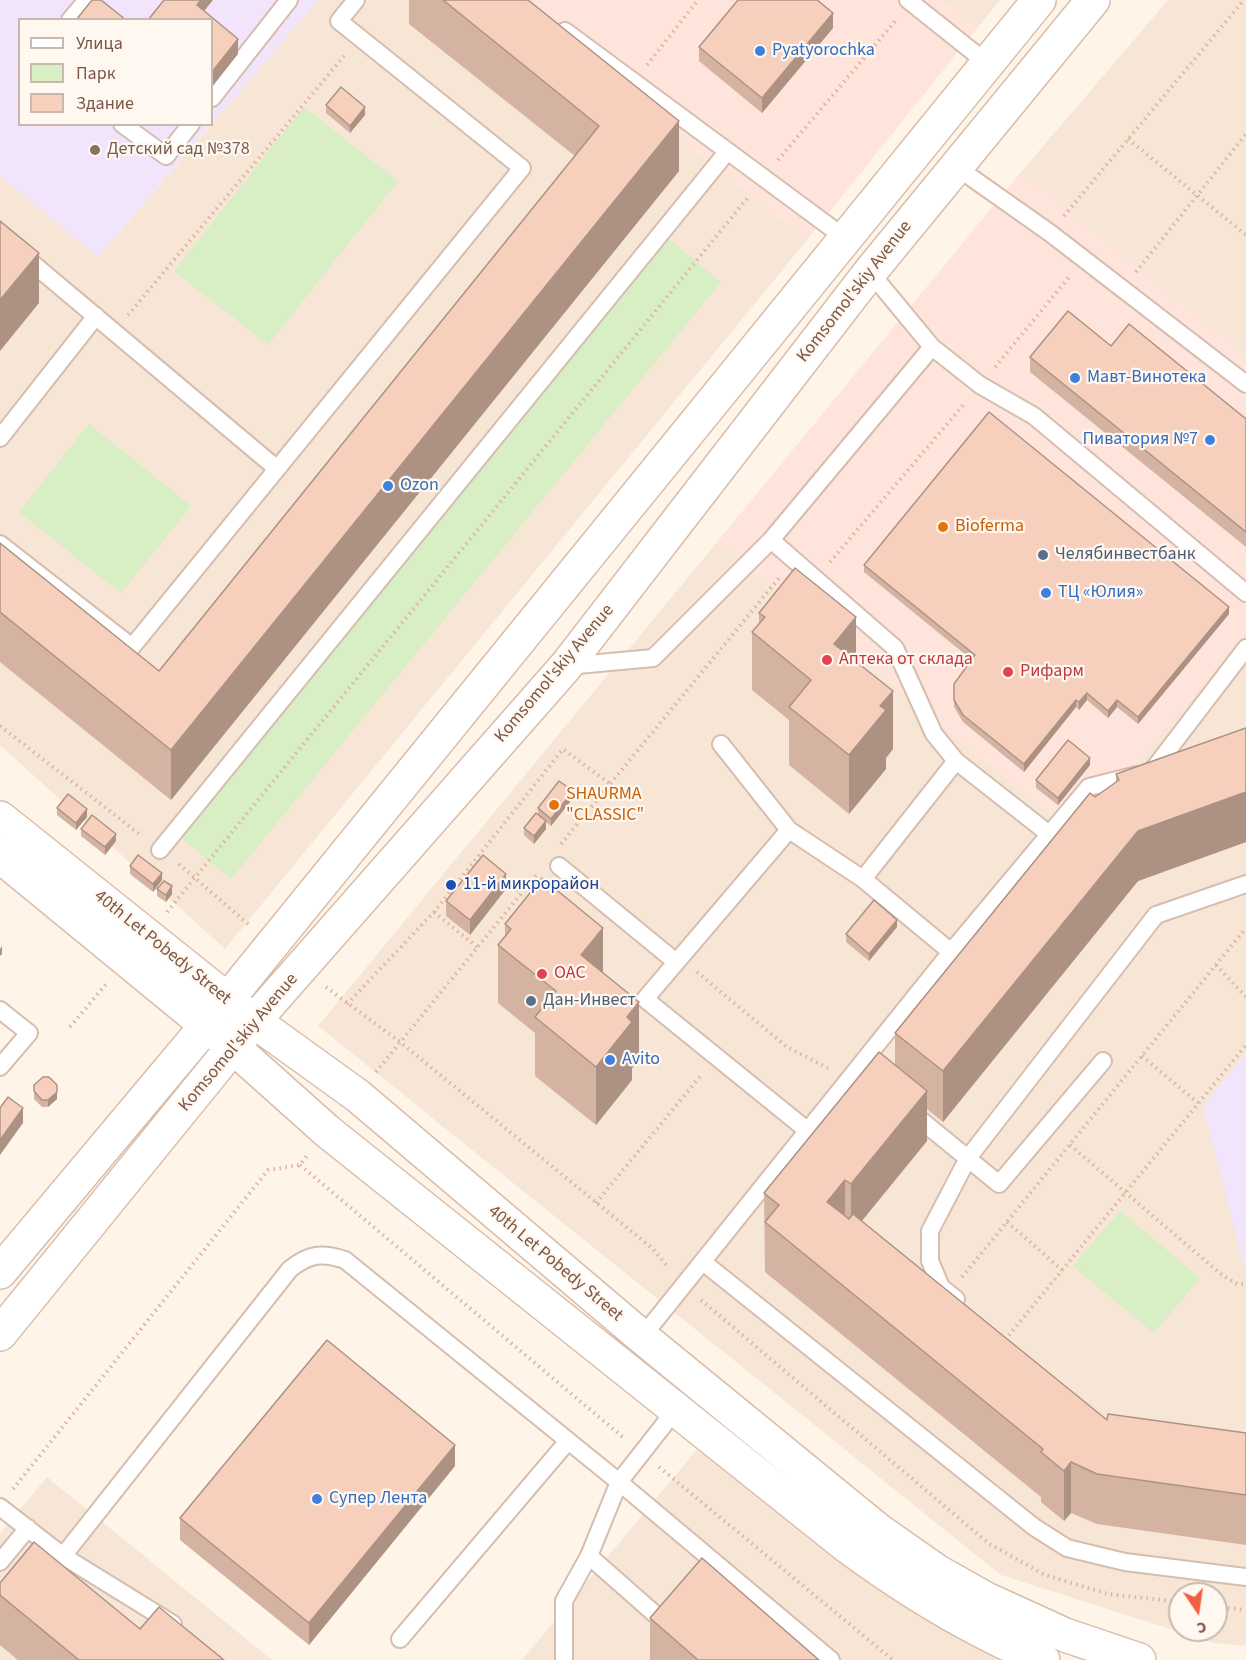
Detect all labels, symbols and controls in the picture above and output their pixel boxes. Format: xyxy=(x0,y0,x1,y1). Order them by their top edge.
legend xyxy=(18,18,213,126)
text: Улица xyxy=(76,31,123,56)
place label: Pyatyorochka xyxy=(772,40,875,62)
marker: Pyatyorochka xyxy=(753,44,767,58)
text: Парк xyxy=(76,61,116,86)
text: Здание xyxy=(76,91,134,116)
place label: Детский сад №378 xyxy=(107,139,250,161)
marker: Детский сад №378 xyxy=(88,143,102,157)
street label: Komsomol'skiy Avenue xyxy=(793,217,917,367)
place label: Мавт-Винотека xyxy=(1087,367,1206,389)
marker: Мавт-Винотека xyxy=(1068,371,1082,385)
place label: Пиватория №7 xyxy=(1082,429,1198,451)
marker: Пиватория №7 xyxy=(1203,433,1217,447)
place label: Ozon xyxy=(400,475,439,497)
marker: Ozon xyxy=(381,479,395,493)
place label: Bioferma xyxy=(955,516,1024,538)
marker: Bioferma xyxy=(936,520,950,534)
place label: Челябинвестбанк xyxy=(1055,544,1196,566)
marker: Челябинвестбанк xyxy=(1036,548,1050,562)
place label: ТЦ «Юлия» xyxy=(1058,582,1143,604)
marker: ТЦ «Юлия» xyxy=(1039,586,1053,600)
street label: Komsomol'skiy Avenue xyxy=(491,600,619,748)
place label: Аптека от склада xyxy=(839,649,973,671)
marker: Аптека от склада xyxy=(820,653,834,667)
place label: Рифарм xyxy=(1020,661,1084,683)
marker: Рифарм xyxy=(1001,665,1015,679)
place label: SHAURMA "CLASSIC" xyxy=(566,784,644,826)
marker: SHAURMA "CLASSIC" xyxy=(547,798,561,812)
place label: 11-й микрорайон xyxy=(463,874,599,896)
marker: 11-й микрорайон xyxy=(444,878,458,892)
street label: 40th Let Pobedy Street xyxy=(89,886,235,1010)
place label: ОАС xyxy=(554,963,586,985)
marker: ОАС xyxy=(535,967,549,981)
street label: Komsomol'skiy Avenue xyxy=(175,969,303,1117)
place label: Дан-Инвест xyxy=(543,990,636,1012)
marker: Дан-Инвест xyxy=(524,994,538,1008)
place label: Avito xyxy=(622,1049,660,1071)
marker: Avito xyxy=(603,1053,617,1067)
street label: 40th Let Pobedy Street xyxy=(483,1201,627,1327)
place label: Супер Лента xyxy=(329,1488,427,1510)
marker: Супер Лента xyxy=(310,1492,324,1506)
north arrow xyxy=(1168,1582,1228,1642)
text: С xyxy=(1195,1616,1209,1639)

